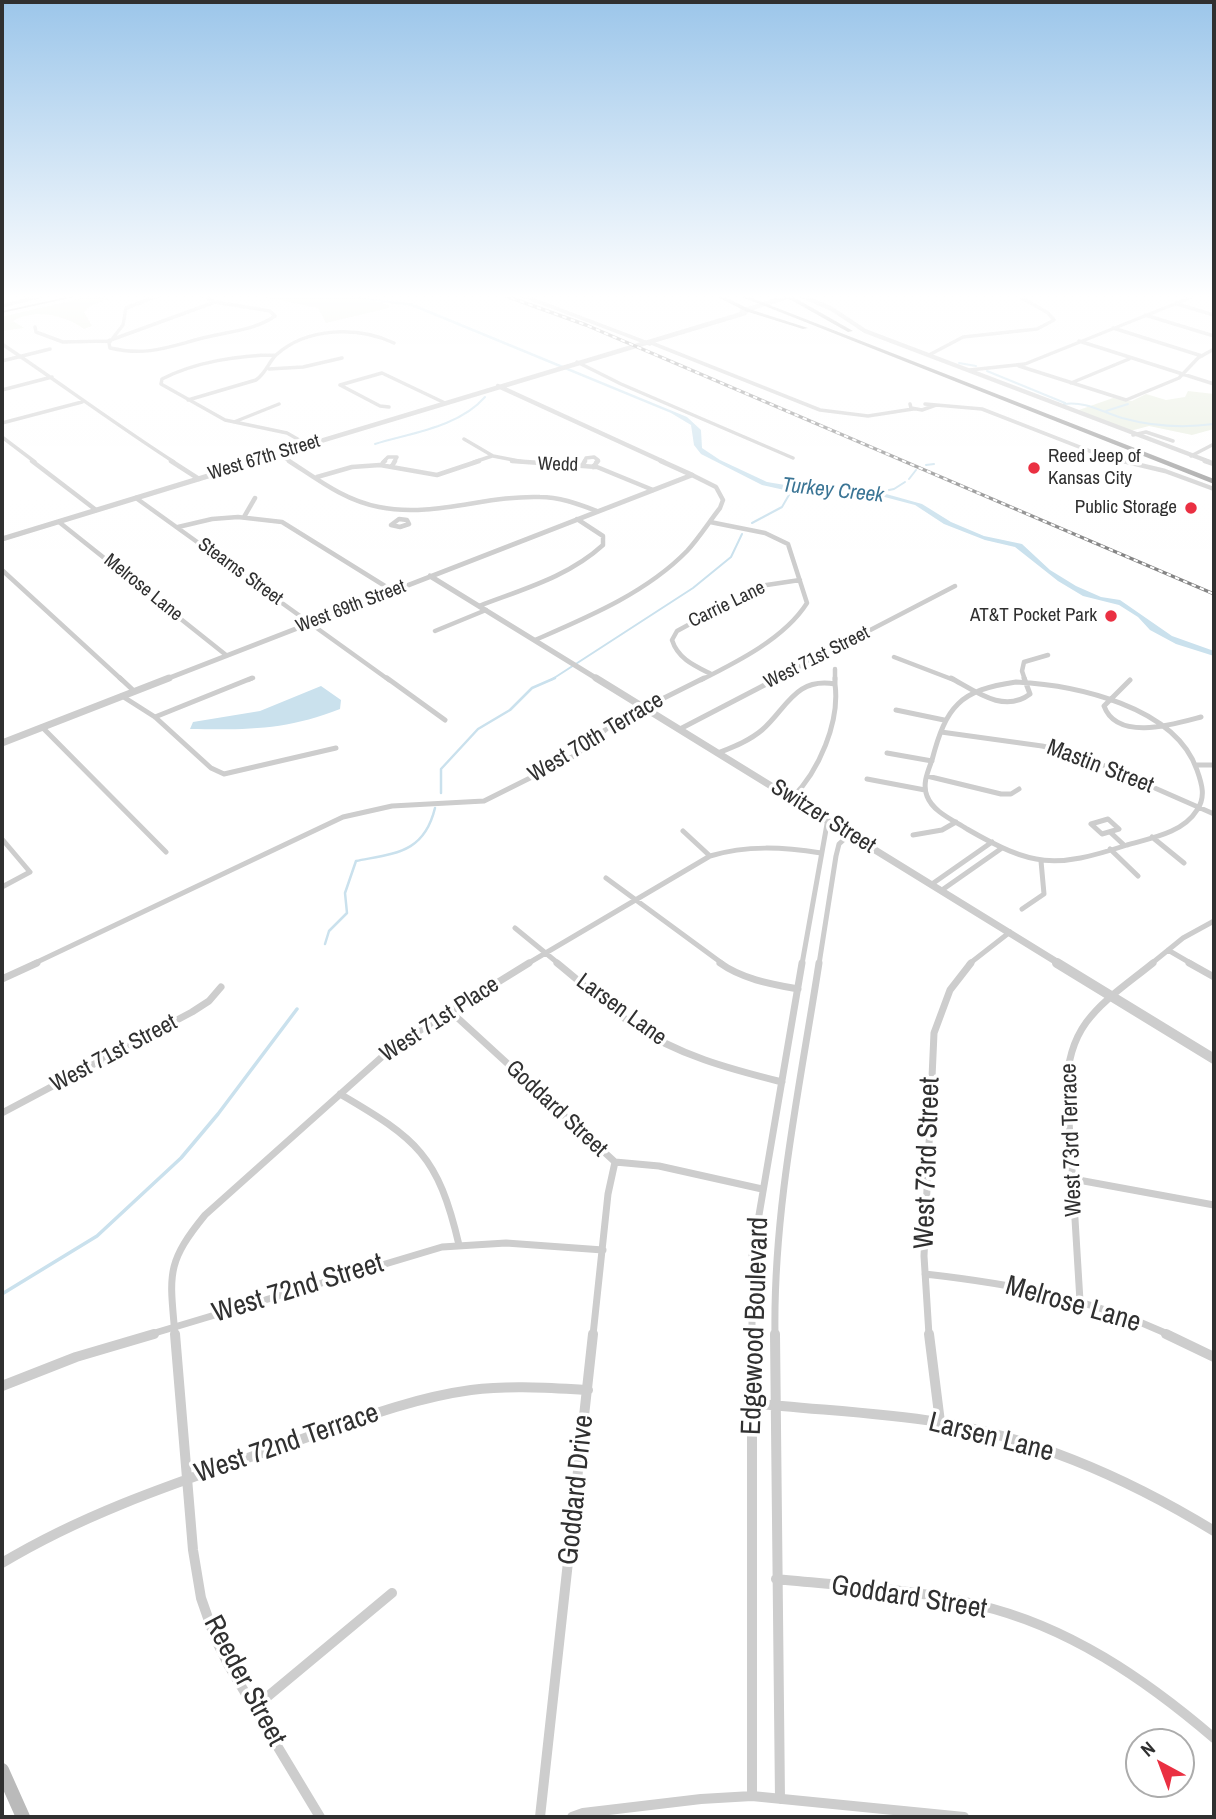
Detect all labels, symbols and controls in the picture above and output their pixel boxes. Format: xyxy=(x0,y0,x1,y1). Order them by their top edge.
street label: West 67th Street xyxy=(205,430,323,486)
place label: Reed Jeep of Kansas City xyxy=(1048,446,1141,490)
street label: Wedd xyxy=(537,453,579,477)
marker: Reed Jeep of Kansas City xyxy=(1026,460,1042,476)
water label: Turkey Creek xyxy=(781,473,885,509)
place label: Public Storage xyxy=(1075,497,1177,519)
marker: Public Storage xyxy=(1183,500,1199,516)
street label: Stearns Street xyxy=(193,534,287,610)
street label: Melrose Lane xyxy=(99,549,187,627)
street label: West 69th Street xyxy=(293,576,409,638)
street label: Carrie Lane xyxy=(685,577,769,633)
place label: AT&T Pocket Park xyxy=(970,605,1097,627)
marker: AT&T Pocket Park xyxy=(1103,608,1119,624)
street label: West 71st Street xyxy=(761,622,873,694)
street label: West 70th Terrace xyxy=(523,687,669,789)
street label: Mastin Street xyxy=(1043,734,1157,800)
street label: Switzer Street xyxy=(765,774,881,860)
street label: Larsen Lane xyxy=(570,968,672,1052)
street label: West 71st Place xyxy=(375,971,505,1069)
street label: West 71st Street xyxy=(46,1009,182,1099)
street label: Goddard Street xyxy=(499,1055,613,1163)
street label: West 73rd Terrace xyxy=(1056,1063,1088,1217)
street label: West 73rd Street xyxy=(908,1077,948,1249)
street label: Edgewood Boulevard xyxy=(735,1216,777,1436)
street label: West 72nd Street xyxy=(208,1247,388,1331)
street label: Melrose Lane xyxy=(1002,1270,1144,1340)
street label: West 72nd Terrace xyxy=(191,1397,383,1491)
street label: Larsen Lane xyxy=(925,1406,1057,1470)
street label: Goddard Drive xyxy=(552,1413,602,1567)
street label: Goddard Street xyxy=(829,1569,989,1627)
street label: Reeder Street xyxy=(196,1610,292,1752)
north arrow xyxy=(1125,1728,1195,1798)
text: N xyxy=(1135,1735,1160,1762)

